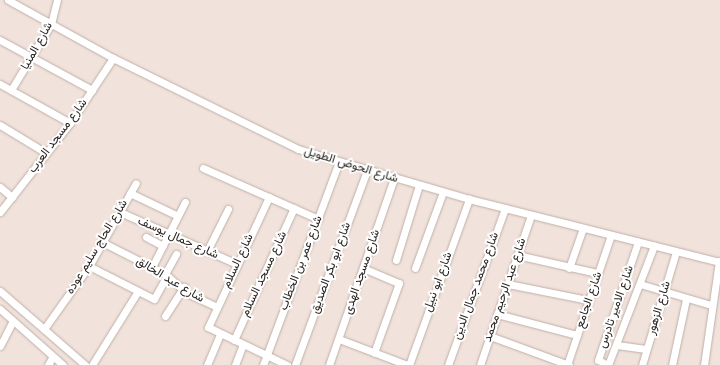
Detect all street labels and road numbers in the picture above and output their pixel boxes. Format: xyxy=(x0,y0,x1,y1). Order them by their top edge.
street label: شارع المنيا xyxy=(18,20,56,72)
street label: شارع مسجد العرب xyxy=(25,96,91,176)
street label: شارع الحوض الطويل xyxy=(302,144,400,186)
street label: شارع الحاج سليم عوده xyxy=(63,197,131,297)
street label: شارع جمال يوسف xyxy=(135,214,221,262)
street label: شارع عمر بن الخطاب xyxy=(276,214,326,312)
street label: شارع ابو بكر الصديق xyxy=(308,220,354,316)
street label: شارع مسجد الهدى xyxy=(341,228,383,316)
street label: شارع مسجد السلام xyxy=(238,229,290,319)
street label: شارع محمد جمال الدين xyxy=(450,230,502,342)
street label: شارع السلام xyxy=(219,232,257,290)
street label: شارع عبد الرحيم محمد xyxy=(480,236,530,344)
street label: شارع ابو نبيل xyxy=(420,250,456,314)
street label: شارع عبد الخالق xyxy=(133,254,207,306)
street label: شارع الامير تادرس xyxy=(595,264,637,350)
street label: شارع الجامع xyxy=(573,270,605,330)
street label: شارع الزهور xyxy=(644,280,674,336)

